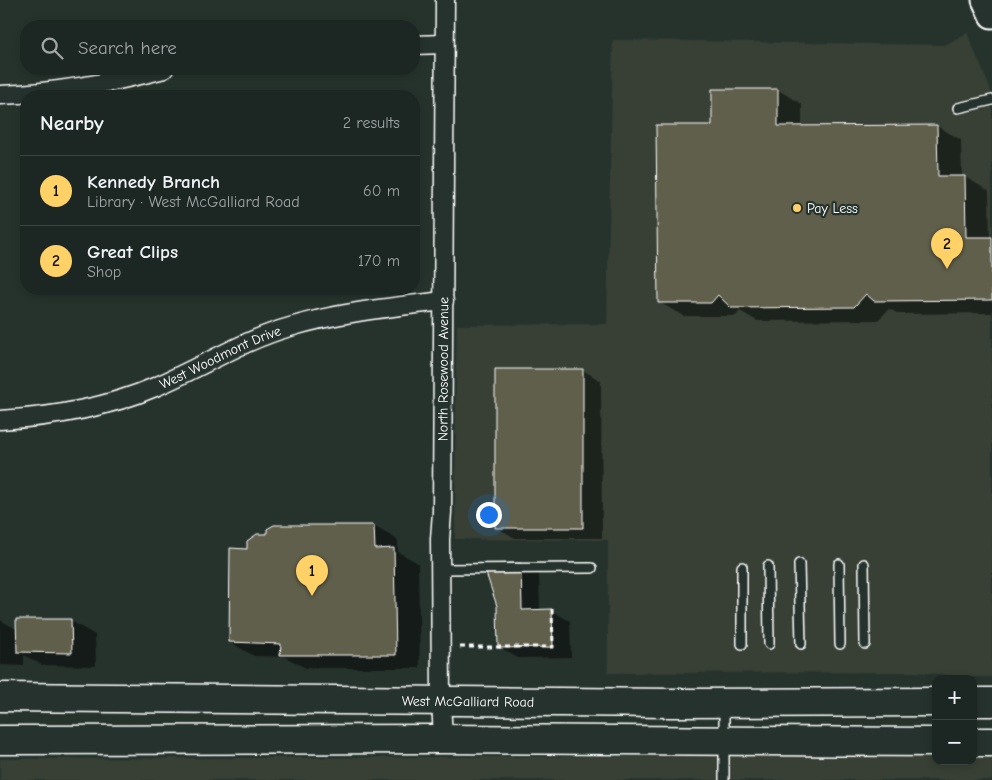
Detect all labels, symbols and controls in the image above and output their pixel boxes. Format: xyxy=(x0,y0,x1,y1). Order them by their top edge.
search box xyxy=(20,20,420,75)
icon: search xyxy=(38,34,66,62)
text: Search here xyxy=(78,37,177,59)
text: Nearby xyxy=(40,111,104,135)
text: 2 results xyxy=(343,114,400,132)
text: Kennedy Branch xyxy=(87,171,220,193)
text: 1 xyxy=(53,182,59,200)
text: 60 m xyxy=(363,182,400,200)
text: Library · West McGalliard Road xyxy=(87,193,300,211)
place label: Pay Less xyxy=(807,200,858,217)
marker: Pay Less xyxy=(791,202,803,214)
pin: 2 xyxy=(931,228,963,269)
text: Great Clips xyxy=(87,241,178,263)
text: 2 xyxy=(52,252,60,270)
text: 170 m xyxy=(358,252,400,270)
text: Shop xyxy=(87,263,121,281)
street label: North Rosewood Avenue xyxy=(434,297,452,441)
street label: West Woodmont Drive xyxy=(157,322,283,393)
your location xyxy=(476,502,502,528)
pin: 1 xyxy=(296,555,328,596)
map controls xyxy=(932,675,977,765)
button: + xyxy=(932,675,977,720)
street label: West McGalliard Road xyxy=(402,693,534,711)
button: − xyxy=(932,720,977,765)

